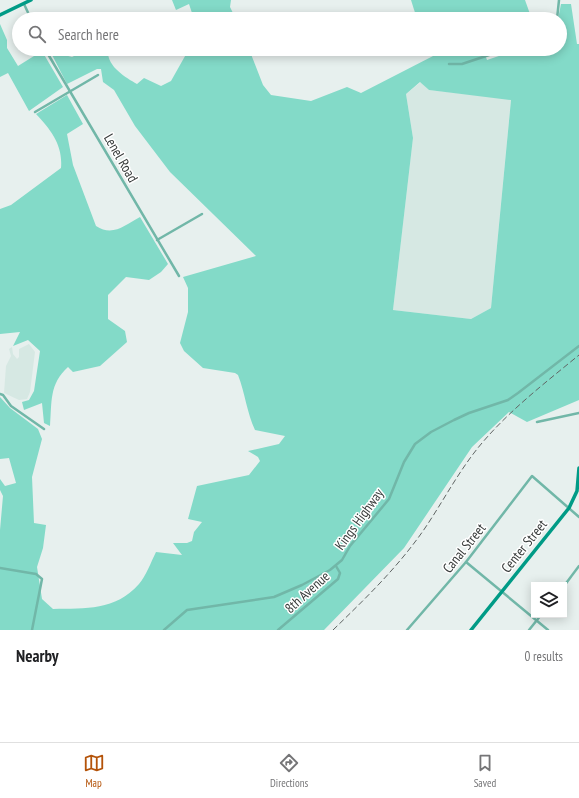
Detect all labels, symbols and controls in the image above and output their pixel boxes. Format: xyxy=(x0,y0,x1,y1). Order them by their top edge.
search box xyxy=(12,12,567,56)
icon: search xyxy=(26,23,48,45)
text: Search here xyxy=(58,25,119,44)
street label: Lenel Road xyxy=(100,131,142,185)
street label: Kings Highway xyxy=(331,484,388,553)
street label: Center Street xyxy=(497,516,551,576)
street label: Canal Street xyxy=(439,519,490,577)
street label: 8th Avenue xyxy=(281,567,333,617)
map controls xyxy=(531,582,567,618)
button: layers xyxy=(531,582,567,618)
text: Nearby xyxy=(16,645,59,667)
text: 0 results xyxy=(524,648,563,665)
tab: Map xyxy=(83,752,105,790)
tab: Directions xyxy=(270,752,308,790)
tab: Saved xyxy=(474,752,496,790)

